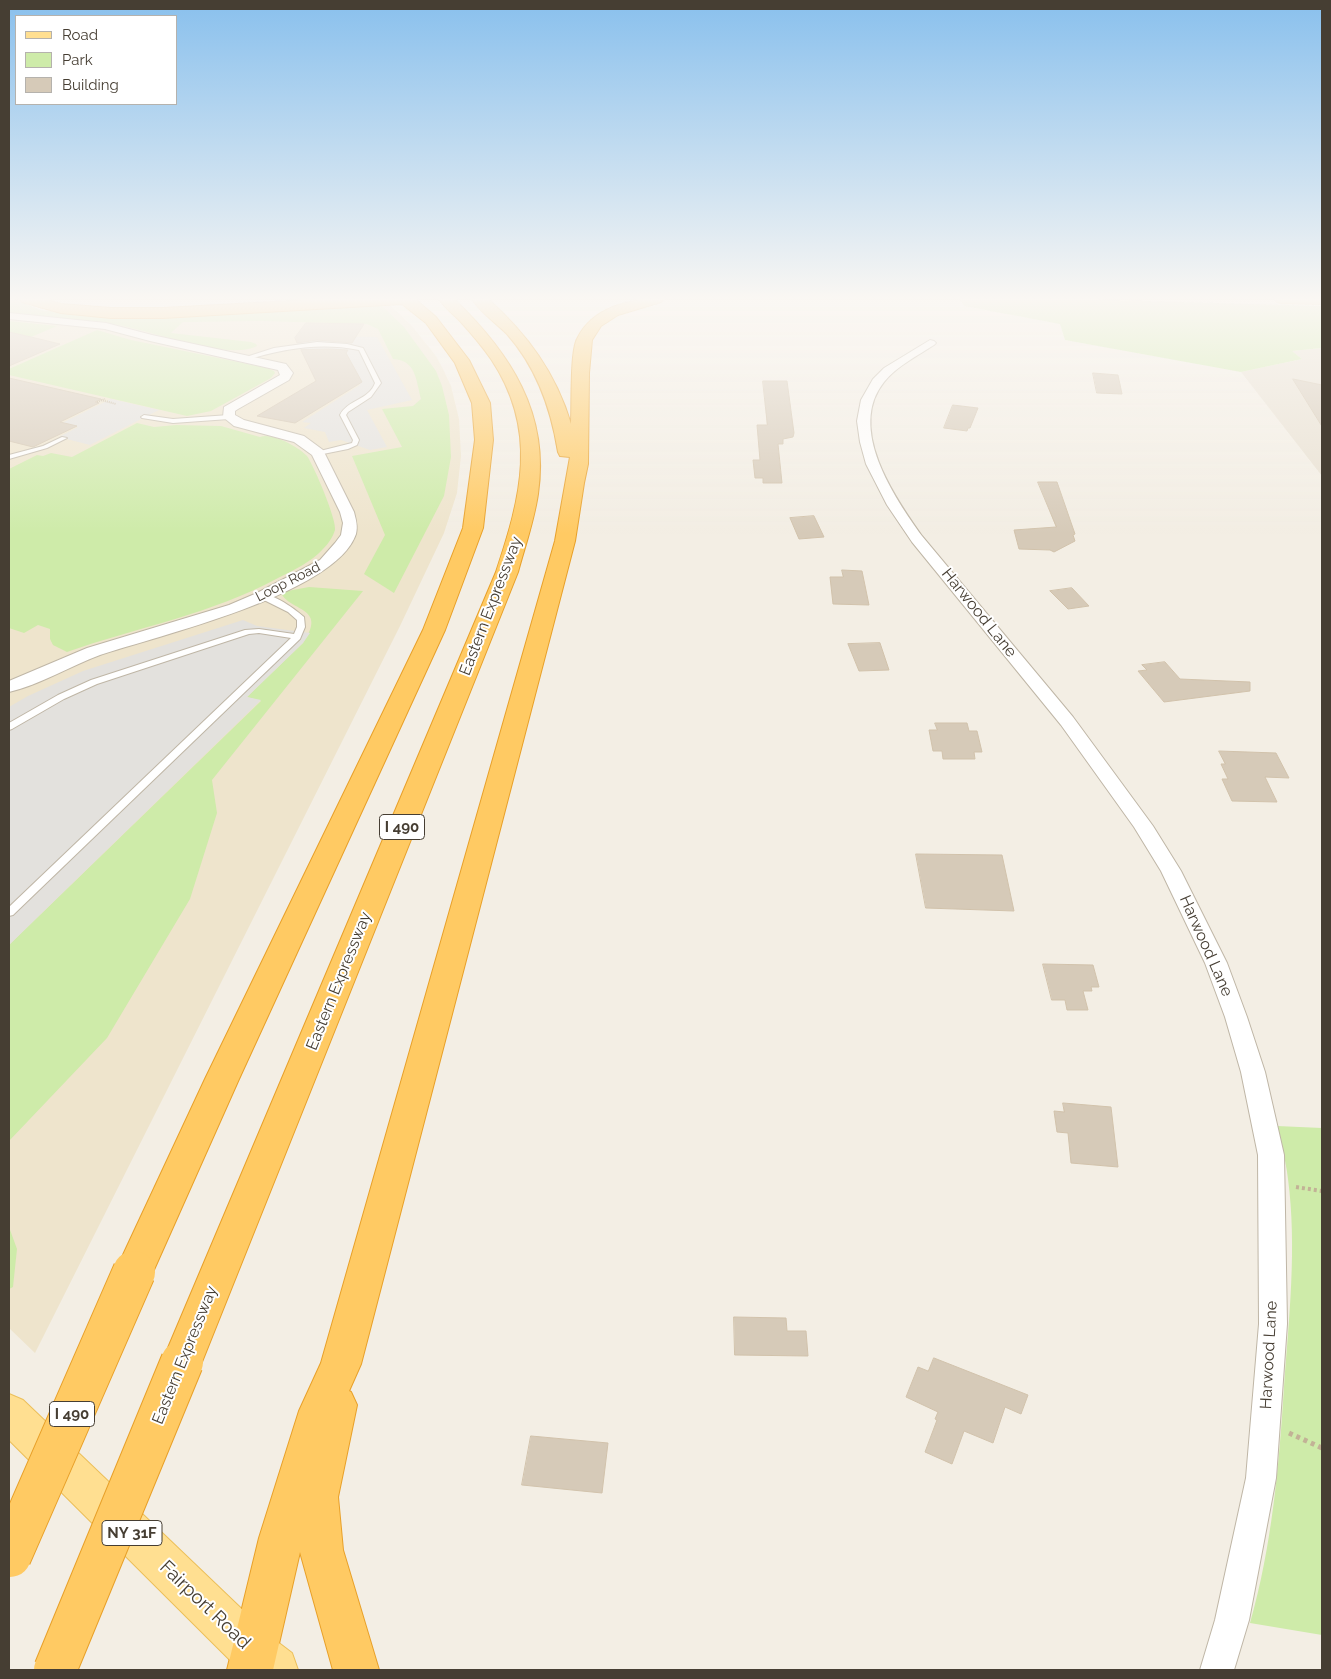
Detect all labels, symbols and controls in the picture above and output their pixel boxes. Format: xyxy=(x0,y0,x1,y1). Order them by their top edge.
legend xyxy=(15,15,178,105)
text: Road xyxy=(62,26,98,44)
text: Park xyxy=(62,51,93,69)
text: Building xyxy=(62,76,119,94)
street label: Eastern Expressway xyxy=(456,534,526,678)
street label: Loop Road xyxy=(253,559,323,605)
street label: Harwood Lane xyxy=(937,565,1021,661)
road number: I 490 xyxy=(380,814,424,840)
street label: Harwood Lane xyxy=(1175,892,1237,1000)
street label: Eastern Expressway xyxy=(302,909,376,1053)
street label: Eastern Expressway xyxy=(148,1283,222,1427)
street label: Harwood Lane xyxy=(1257,1300,1281,1410)
road number: I 490 xyxy=(50,1402,94,1426)
road number: NY 31F xyxy=(102,1520,162,1546)
street label: Fairport Road xyxy=(155,1556,255,1654)

